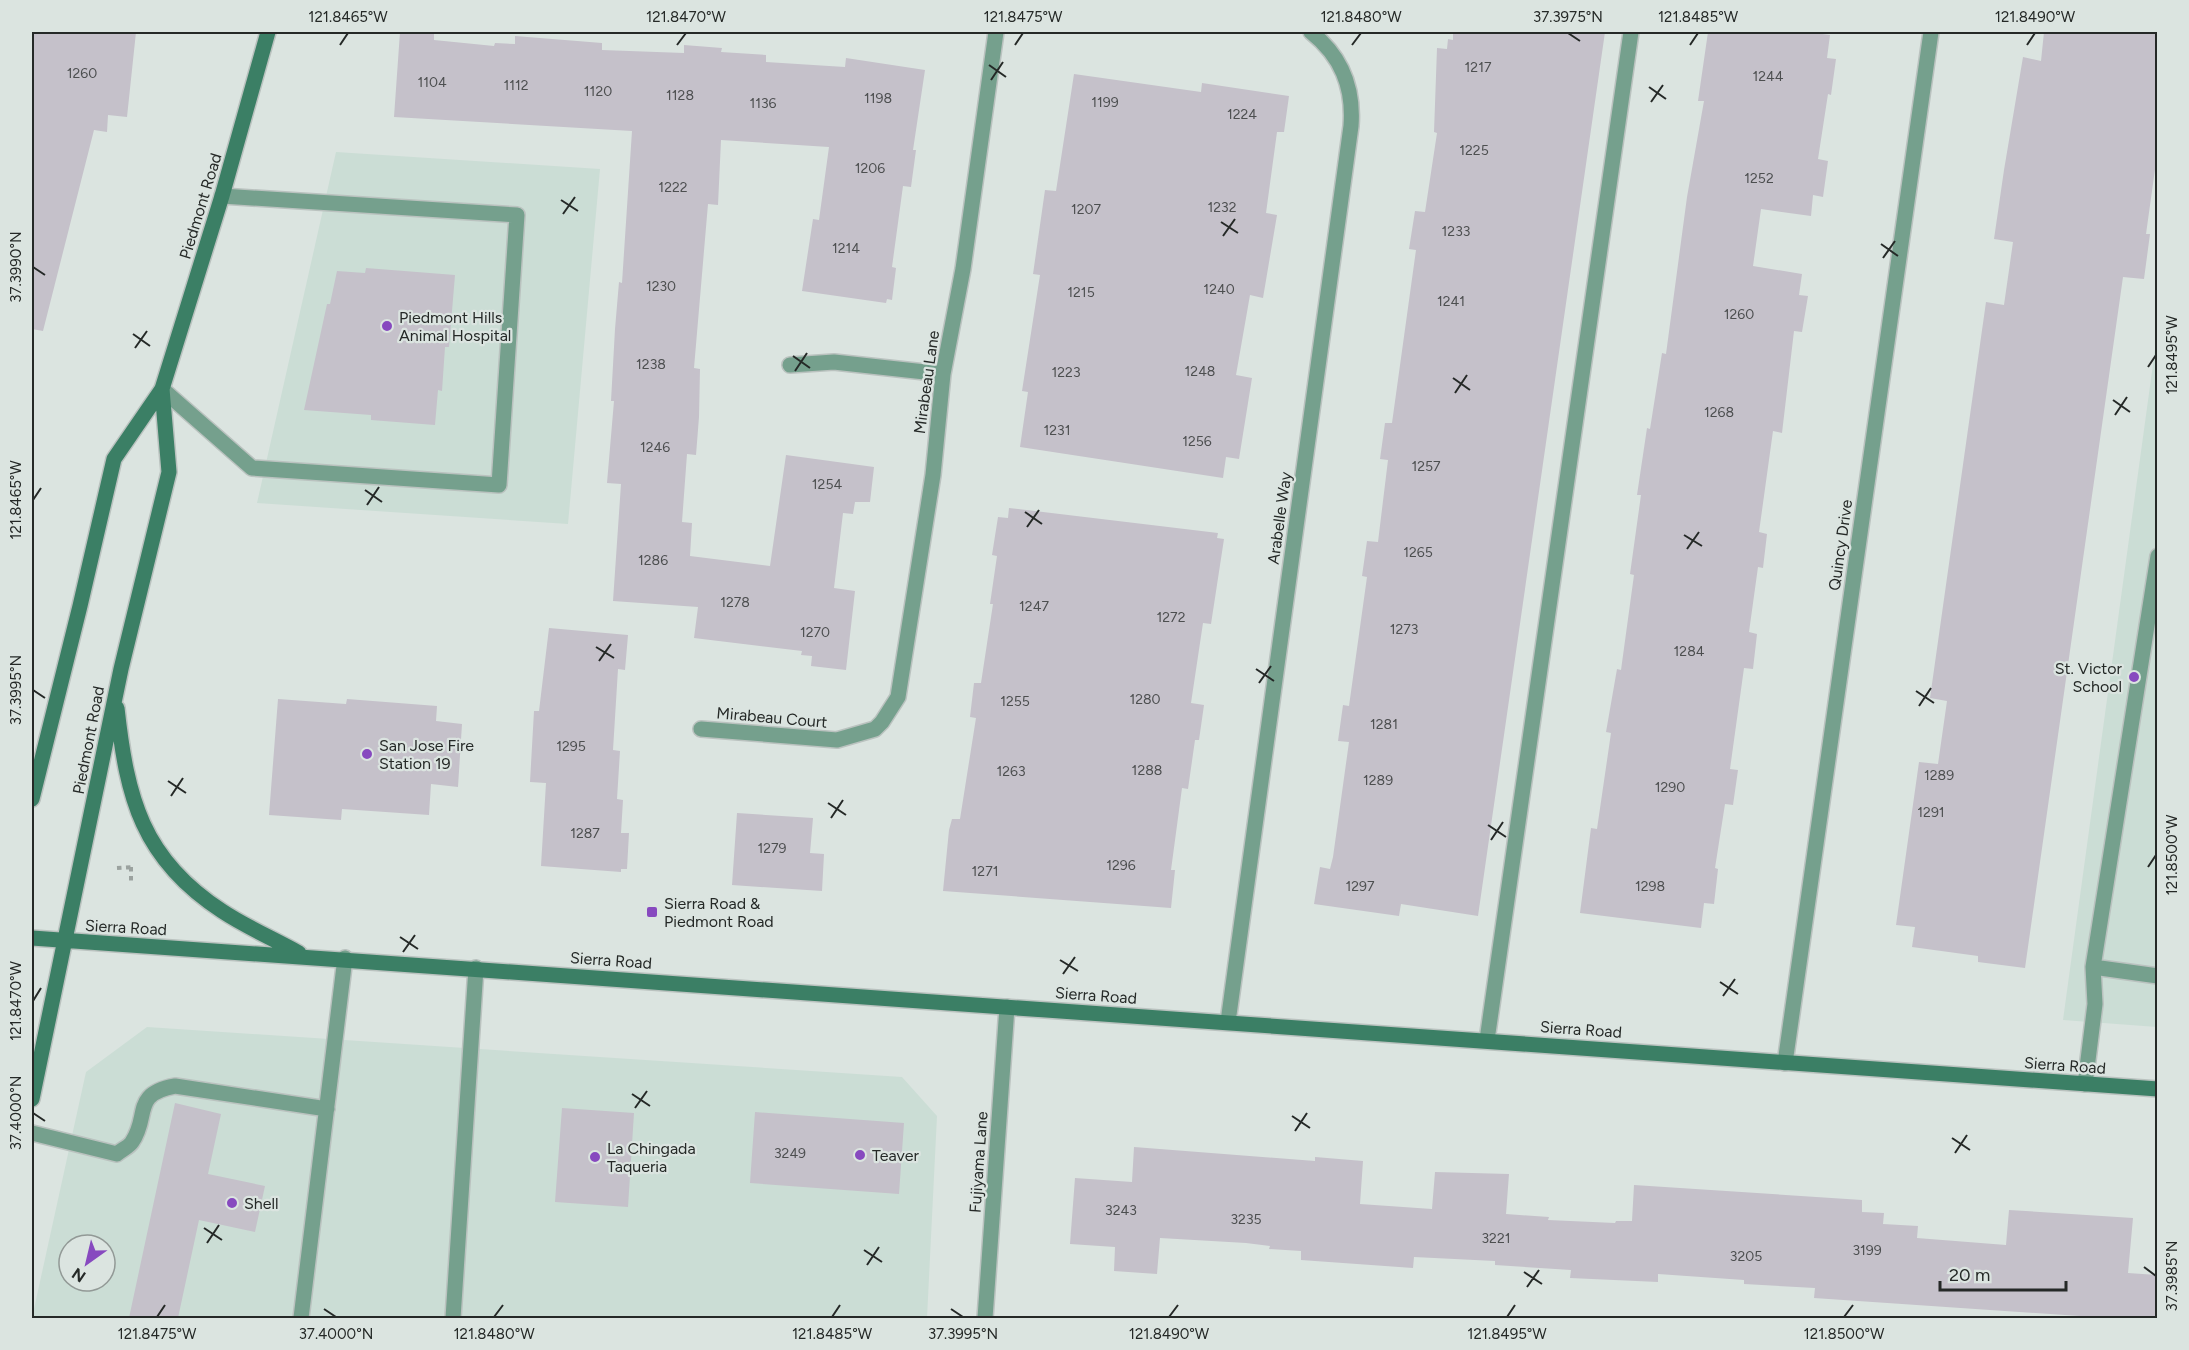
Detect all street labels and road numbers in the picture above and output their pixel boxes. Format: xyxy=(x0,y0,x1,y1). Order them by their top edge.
street label: Piedmont Road xyxy=(175,151,226,261)
street label: Mirabeau Lane xyxy=(910,329,943,435)
street label: Arabelle Way xyxy=(1264,470,1295,566)
street label: Quincy Drive xyxy=(1825,498,1856,592)
street label: Piedmont Road xyxy=(69,684,108,796)
street label: Mirabeau Court xyxy=(716,703,828,732)
street label: Sierra Road xyxy=(85,916,167,939)
street label: Sierra Road xyxy=(569,948,653,973)
street label: Sierra Road xyxy=(1054,983,1138,1008)
street label: Sierra Road xyxy=(1539,1017,1623,1042)
street label: Sierra Road xyxy=(2023,1053,2107,1078)
street label: Fujiyama Lane xyxy=(965,1110,992,1213)

